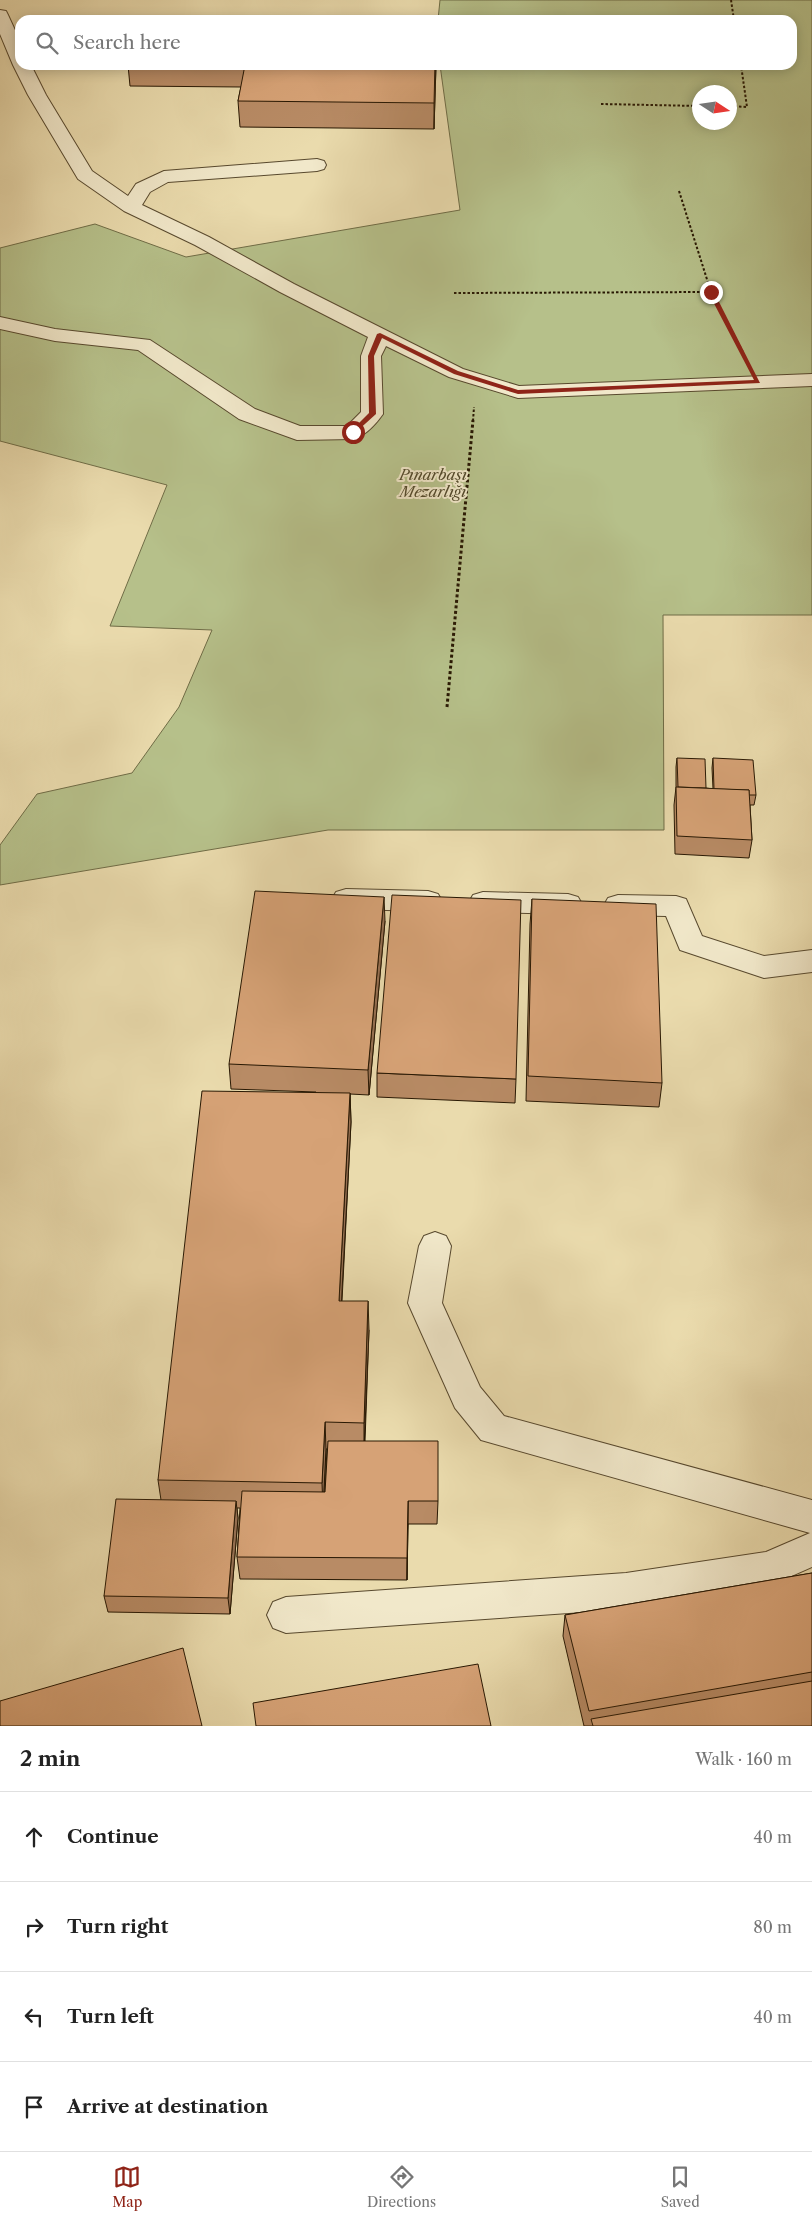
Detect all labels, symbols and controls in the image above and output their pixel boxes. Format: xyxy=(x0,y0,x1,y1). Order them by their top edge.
search box xyxy=(15,15,797,70)
icon: search xyxy=(33,29,61,57)
text: Search here xyxy=(73,31,181,54)
north arrow xyxy=(692,85,737,130)
route end xyxy=(700,281,723,304)
route start xyxy=(342,421,365,444)
park label: Pınarbaşı Mezarlığı xyxy=(398,465,467,501)
text: 2 min xyxy=(20,1746,80,1771)
text: Walk · 160 m xyxy=(695,1749,792,1769)
icon: ahead xyxy=(20,1823,48,1851)
text: Continue xyxy=(67,1825,159,1848)
text: 40 m xyxy=(753,1827,792,1847)
icon: right xyxy=(20,1913,48,1941)
text: Turn right xyxy=(67,1915,168,1938)
text: 80 m xyxy=(753,1917,792,1937)
icon: left xyxy=(20,2003,48,2031)
text: Turn left xyxy=(67,2005,154,2028)
text: 40 m xyxy=(753,2007,792,2027)
icon: arrive xyxy=(20,2093,48,2121)
text: Arrive at destination xyxy=(67,2095,268,2118)
tab: Map xyxy=(112,2163,142,2211)
tab: Directions xyxy=(367,2163,436,2211)
tab: Saved xyxy=(661,2163,700,2211)

